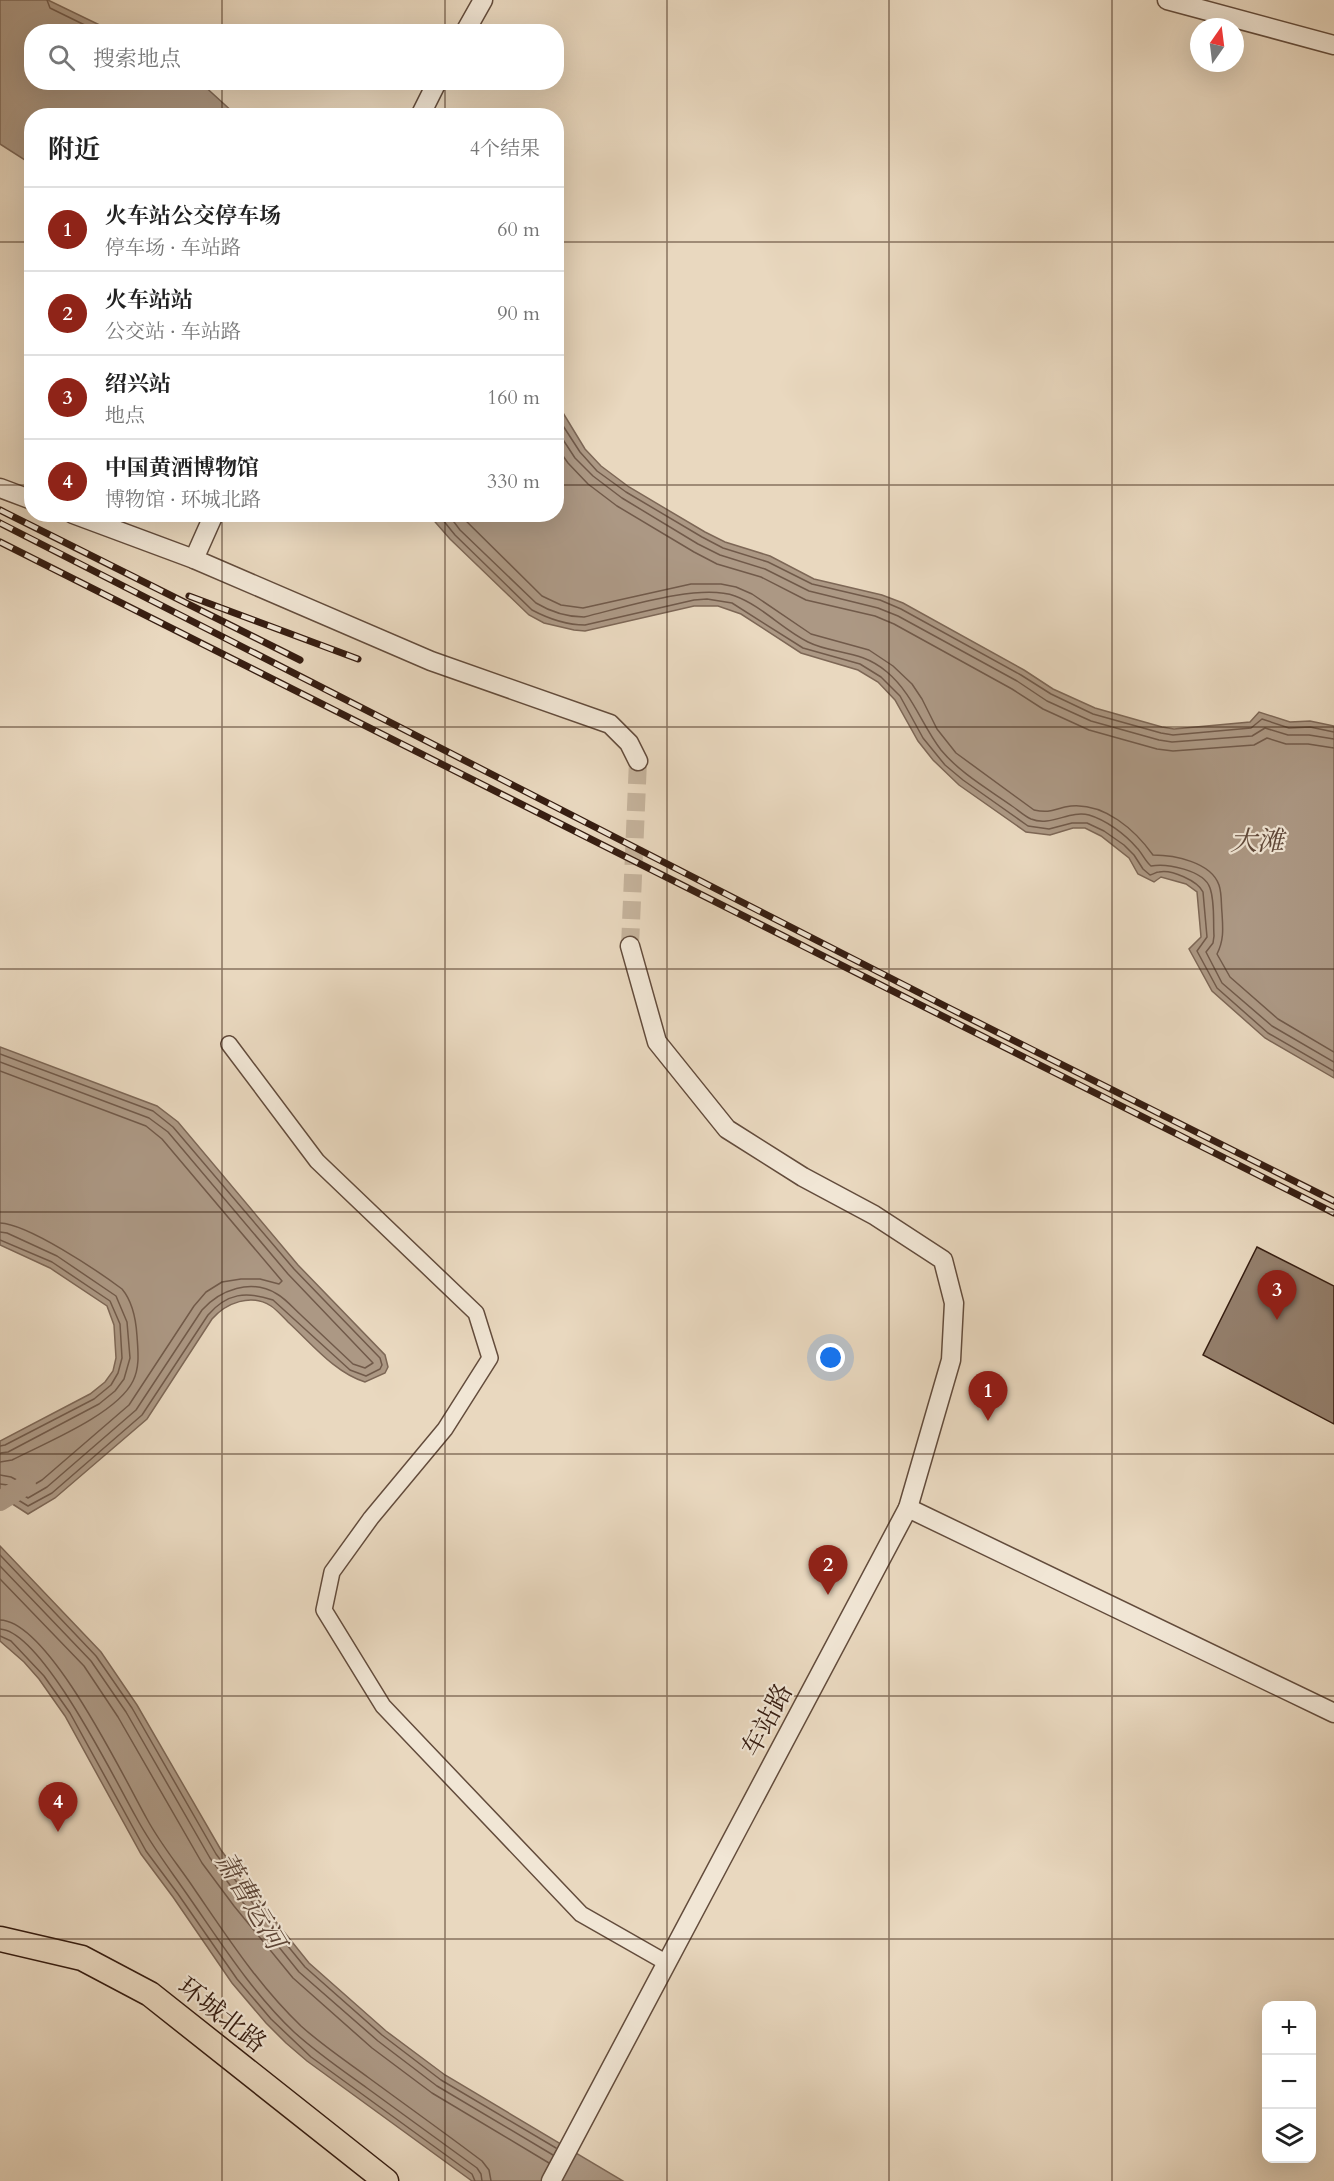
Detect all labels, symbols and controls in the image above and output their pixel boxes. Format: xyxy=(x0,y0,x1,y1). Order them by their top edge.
north arrow xyxy=(1190,18,1244,72)
search box xyxy=(24,24,564,90)
icon: search xyxy=(45,41,78,74)
text: 搜索地点 xyxy=(93,44,181,74)
text: 附近 xyxy=(48,132,100,167)
text: 4个结果 xyxy=(470,135,540,162)
text: 火车站公交停车场 xyxy=(105,201,281,231)
text: 1 xyxy=(62,216,73,243)
text: 60 m xyxy=(497,216,540,243)
text: 停车场 · 车站路 xyxy=(105,234,241,261)
text: 火车站站 xyxy=(105,285,193,315)
text: 2 xyxy=(62,300,73,327)
text: 90 m xyxy=(497,300,540,327)
text: 公交站 · 车站路 xyxy=(105,318,241,345)
text: 绍兴站 xyxy=(105,369,171,399)
text: 3 xyxy=(62,384,73,411)
text: 160 m xyxy=(487,384,540,411)
text: 地点 xyxy=(105,402,145,429)
text: 中国黄酒博物馆 xyxy=(105,453,259,483)
text: 4 xyxy=(62,468,73,495)
text: 330 m xyxy=(487,468,540,495)
text: 博物馆 · 环城北路 xyxy=(105,486,261,513)
water label: 大滩 xyxy=(1230,823,1287,860)
pin: 3 xyxy=(1258,1270,1296,1320)
your location xyxy=(816,1343,845,1372)
pin: 1 xyxy=(968,1372,1008,1421)
pin: 2 xyxy=(808,1546,848,1595)
street label: 车站路 xyxy=(733,1677,801,1763)
pin: 4 xyxy=(38,1782,78,1832)
water label: 萧曹运河 xyxy=(206,1845,296,1961)
street label: 环城北路 xyxy=(170,1969,274,2061)
map controls xyxy=(1262,2001,1316,2163)
button: + xyxy=(1262,2001,1316,2055)
button: − xyxy=(1262,2055,1316,2109)
button: layers xyxy=(1262,2109,1316,2163)

